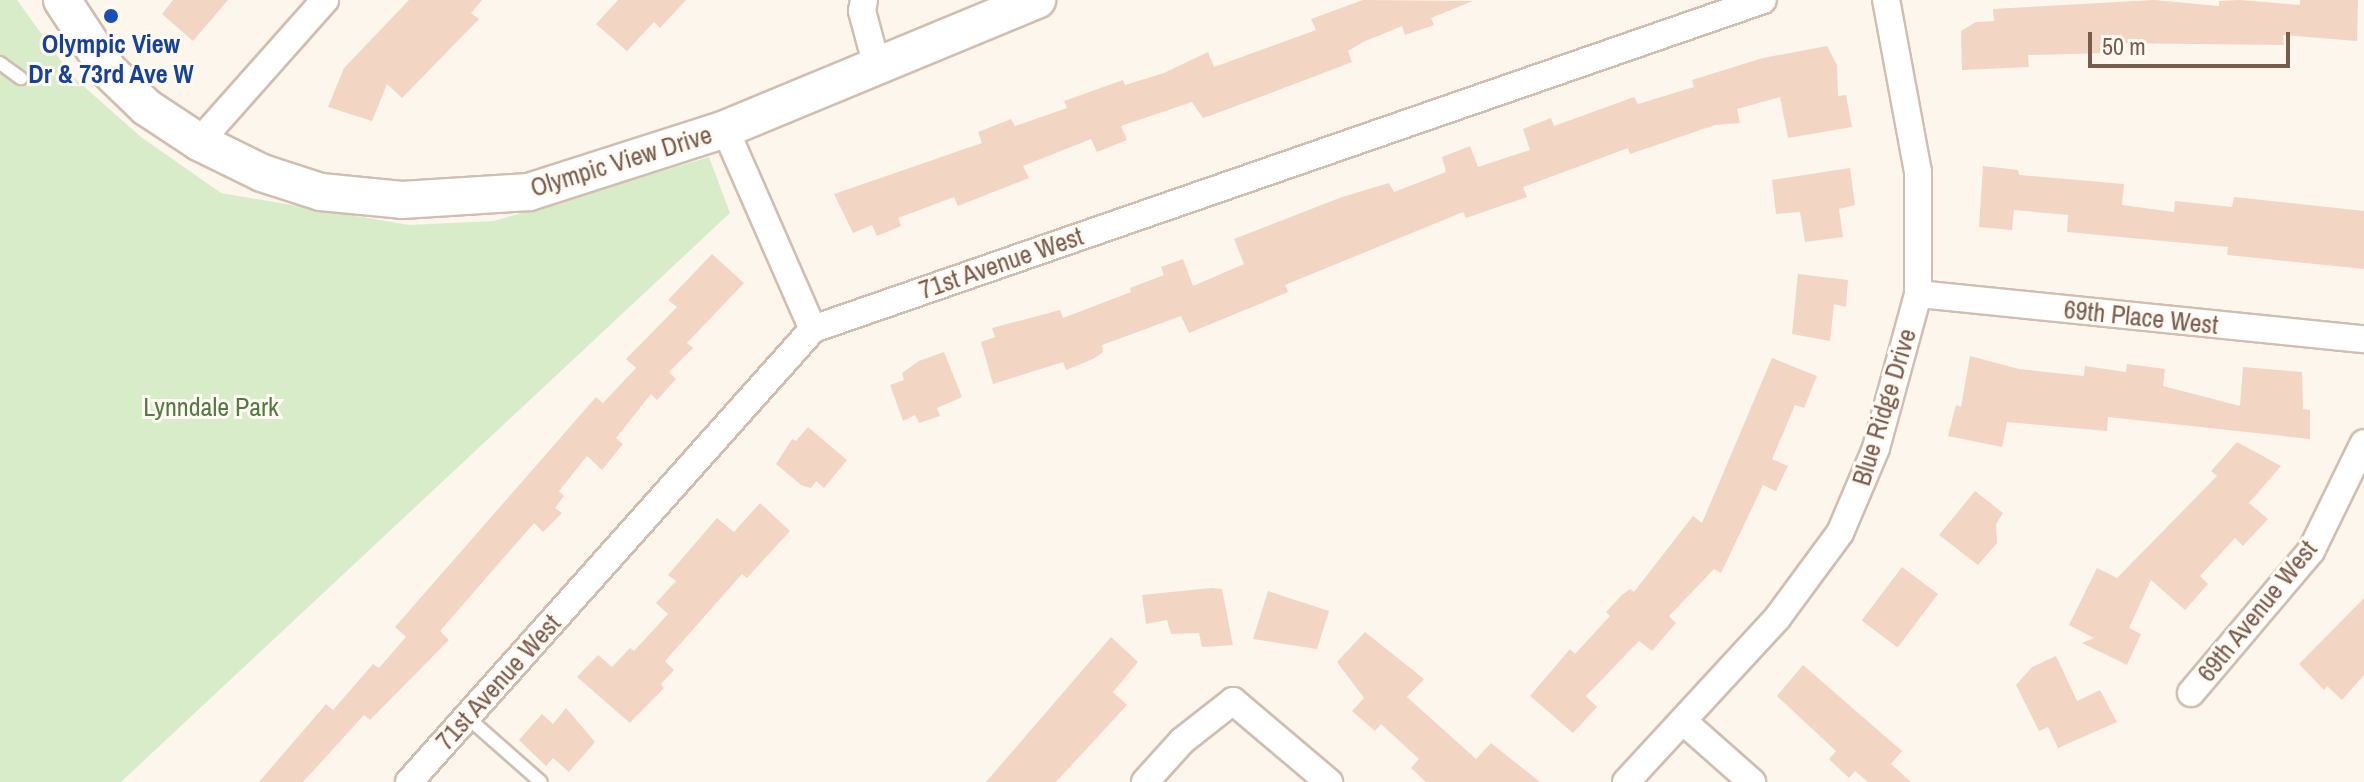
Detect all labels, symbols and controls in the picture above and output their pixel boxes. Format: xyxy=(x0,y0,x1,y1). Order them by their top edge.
marker: Olympic View Dr & 73rd Ave W xyxy=(102,7,120,25)
scale bar xyxy=(2092,16,2294,66)
place label: Olympic View Dr & 73rd Ave W xyxy=(28,28,194,90)
text: 50 m xyxy=(2102,30,2146,62)
street label: Olympic View Drive xyxy=(527,119,715,203)
street label: 71st Avenue West xyxy=(914,220,1088,306)
street label: 69th Place West xyxy=(2062,293,2220,341)
street label: Blue Ridge Drive xyxy=(1845,325,1923,489)
park label: Lynndale Park xyxy=(143,391,279,423)
street label: 69th Avenue West xyxy=(2190,534,2324,688)
street label: 71st Avenue West xyxy=(429,608,567,756)

